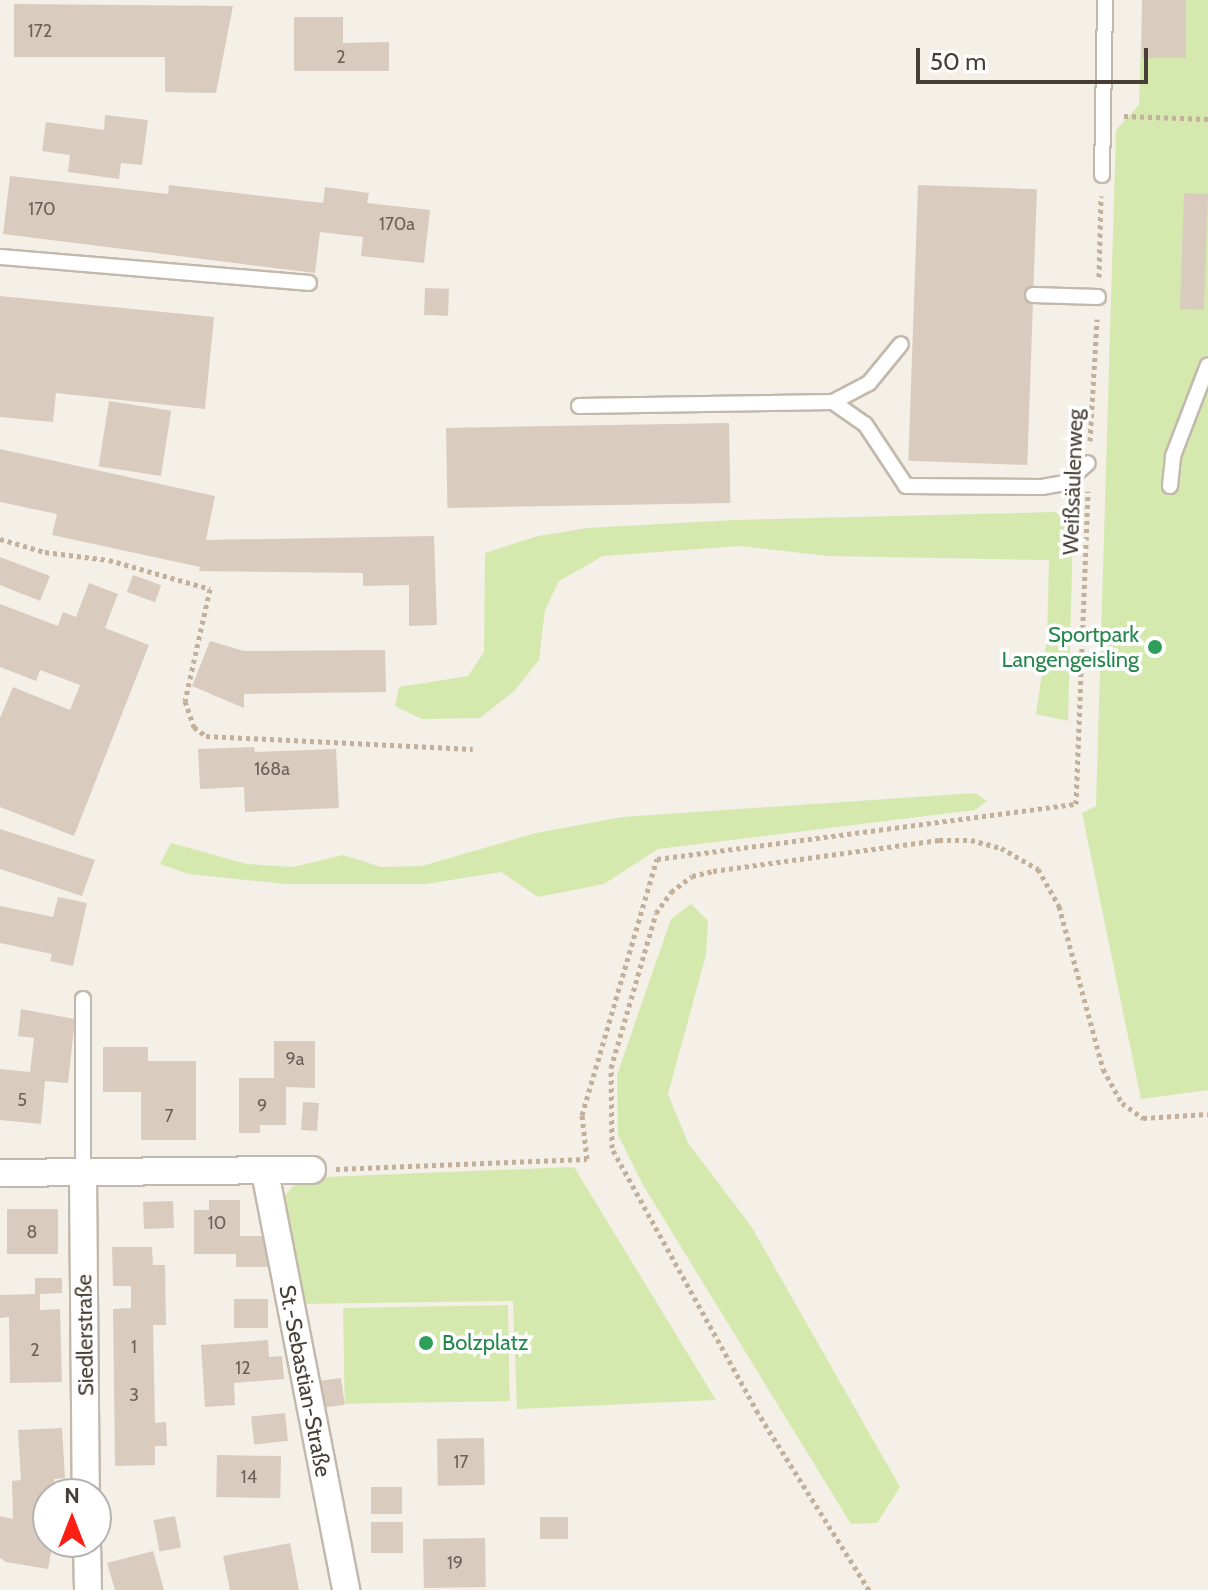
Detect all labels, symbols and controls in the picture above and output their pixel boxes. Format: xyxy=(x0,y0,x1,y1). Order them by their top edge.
house number: 172 xyxy=(28,20,52,42)
scale bar xyxy=(920,32,1152,82)
house number: 2 xyxy=(336,46,346,68)
text: 50 m xyxy=(930,47,986,76)
house number: 170 xyxy=(28,198,56,220)
house number: 170a xyxy=(379,213,415,235)
street label: Weißsäulenweg xyxy=(1057,408,1089,556)
place label: Sportpark Langengeisling xyxy=(1002,621,1139,672)
marker: Sportpark Langengeisling xyxy=(1146,638,1164,656)
house number: 168a xyxy=(254,758,290,780)
house number: 9a xyxy=(286,1048,304,1070)
house number: 5 xyxy=(17,1089,27,1111)
house number: 9 xyxy=(257,1095,267,1117)
house number: 7 xyxy=(164,1105,174,1127)
house number: 10 xyxy=(208,1212,226,1234)
house number: 8 xyxy=(27,1221,37,1243)
street label: Siedlerstraße xyxy=(71,1274,99,1396)
street label: St.-Sebastian-Straße xyxy=(273,1283,337,1479)
place label: Bolzplatz xyxy=(442,1330,528,1356)
marker: Bolzplatz xyxy=(417,1334,435,1352)
house number: 1 xyxy=(131,1336,137,1358)
house number: 2 xyxy=(30,1339,40,1361)
house number: 12 xyxy=(235,1357,251,1379)
house number: 3 xyxy=(129,1384,139,1406)
house number: 17 xyxy=(454,1451,468,1473)
house number: 14 xyxy=(241,1466,257,1488)
north arrow xyxy=(32,1478,112,1558)
text: N xyxy=(64,1482,80,1509)
house number: 19 xyxy=(447,1552,463,1574)

